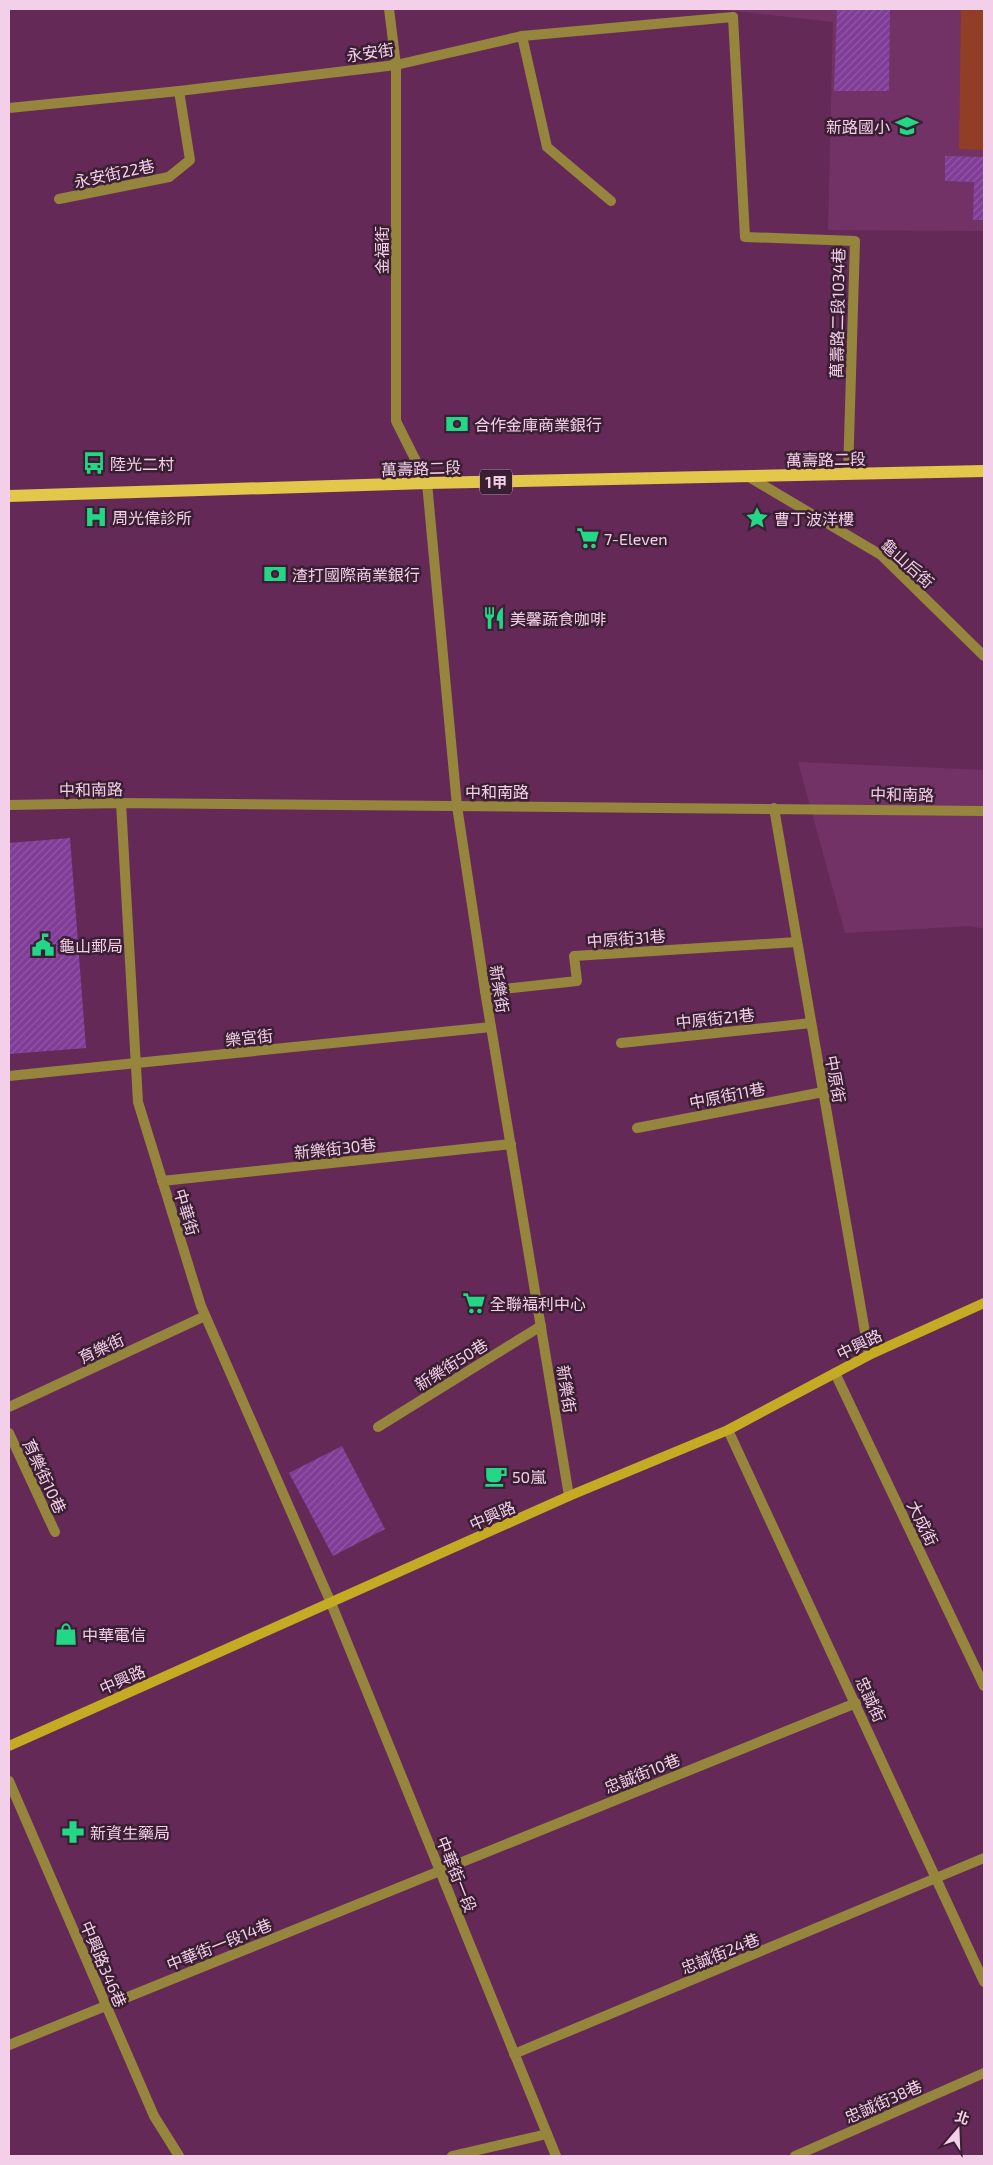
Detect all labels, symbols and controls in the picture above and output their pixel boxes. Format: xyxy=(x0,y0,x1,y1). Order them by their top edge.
street label: 永安街 xyxy=(345,39,395,65)
school or university icon: 新路國小 xyxy=(894,113,920,139)
place label: 新路國小 xyxy=(826,117,890,136)
street label: 永安街22巷 xyxy=(72,155,156,191)
street label: 金福街 xyxy=(372,226,391,274)
street label: 萬壽路二段1034巷 xyxy=(826,247,848,379)
bank icon: 合作金庫商業銀行 xyxy=(444,411,470,437)
place label: 合作金庫商業銀行 xyxy=(474,415,602,434)
street label: 萬壽路二段 xyxy=(786,449,866,469)
bus stop icon: 陸光二村 xyxy=(81,450,107,476)
place label: 陸光二村 xyxy=(110,454,174,473)
street label: 萬壽路二段 xyxy=(381,457,461,479)
road number: 1甲 xyxy=(480,470,512,494)
hospital icon: 周光偉診所 xyxy=(83,504,109,530)
place icon: 曹丁波洋樓 xyxy=(744,505,770,531)
place label: 周光偉診所 xyxy=(112,508,192,527)
place label: 曹丁波洋樓 xyxy=(774,509,854,528)
supermarket icon: 7-Eleven xyxy=(575,525,601,551)
place label: 7-Eleven xyxy=(604,529,668,548)
street label: 龜山后街 xyxy=(878,535,938,591)
bank icon: 渣打國際商業銀行 xyxy=(262,561,288,587)
place label: 渣打國際商業銀行 xyxy=(292,565,420,584)
restaurant icon: 美馨蔬食咖啡 xyxy=(481,605,507,631)
place label: 美馨蔬食咖啡 xyxy=(510,609,606,628)
street label: 中和南路 xyxy=(59,779,123,799)
street label: 中和南路 xyxy=(465,782,529,801)
street label: 中和南路 xyxy=(870,784,934,804)
street label: 中原街31巷 xyxy=(586,926,666,950)
public building icon: 龜山郵局 xyxy=(30,932,56,958)
place label: 龜山郵局 xyxy=(59,936,123,955)
street label: 新樂街 xyxy=(487,964,513,1014)
street label: 中原街21巷 xyxy=(675,1004,755,1032)
street label: 樂宮街 xyxy=(224,1025,274,1049)
street label: 中原街 xyxy=(822,1054,850,1104)
street label: 中原街11巷 xyxy=(688,1078,766,1112)
street label: 新樂街30巷 xyxy=(293,1134,377,1162)
street label: 中華街 xyxy=(171,1186,203,1238)
supermarket icon: 全聯福利中心 xyxy=(461,1290,487,1316)
place label: 全聯福利中心 xyxy=(490,1294,586,1313)
street label: 中興路 xyxy=(833,1325,885,1363)
street label: 育樂街 xyxy=(75,1329,127,1367)
street label: 新樂街50巷 xyxy=(411,1334,491,1394)
street label: 新樂街 xyxy=(554,1364,580,1414)
street label: 育樂街10巷 xyxy=(19,1436,71,1516)
cafe icon: 50嵐 xyxy=(483,1463,509,1489)
place label: 50嵐 xyxy=(512,1467,546,1486)
street label: 中興路 xyxy=(466,1497,518,1533)
street label: 大成街 xyxy=(904,1497,942,1549)
shop icon: 中華電信 xyxy=(53,1621,79,1647)
place label: 中華電信 xyxy=(82,1625,146,1644)
street label: 中興路 xyxy=(96,1661,148,1697)
street label: 忠誠街 xyxy=(852,1673,890,1725)
street label: 忠誠街10巷 xyxy=(601,1749,683,1797)
pharmacy icon: 新資生藥局 xyxy=(60,1819,86,1845)
place label: 新資生藥局 xyxy=(90,1823,170,1842)
street label: 中華街一段 xyxy=(433,1833,481,1915)
street label: 中華街一段14巷 xyxy=(163,1914,275,1974)
street label: 中興路346巷 xyxy=(77,1918,131,2010)
street label: 忠誠街24巷 xyxy=(678,1929,762,1977)
street label: 忠誠街38巷 xyxy=(841,2076,925,2126)
north arrow xyxy=(933,2105,983,2155)
text: 北 xyxy=(953,2107,972,2128)

